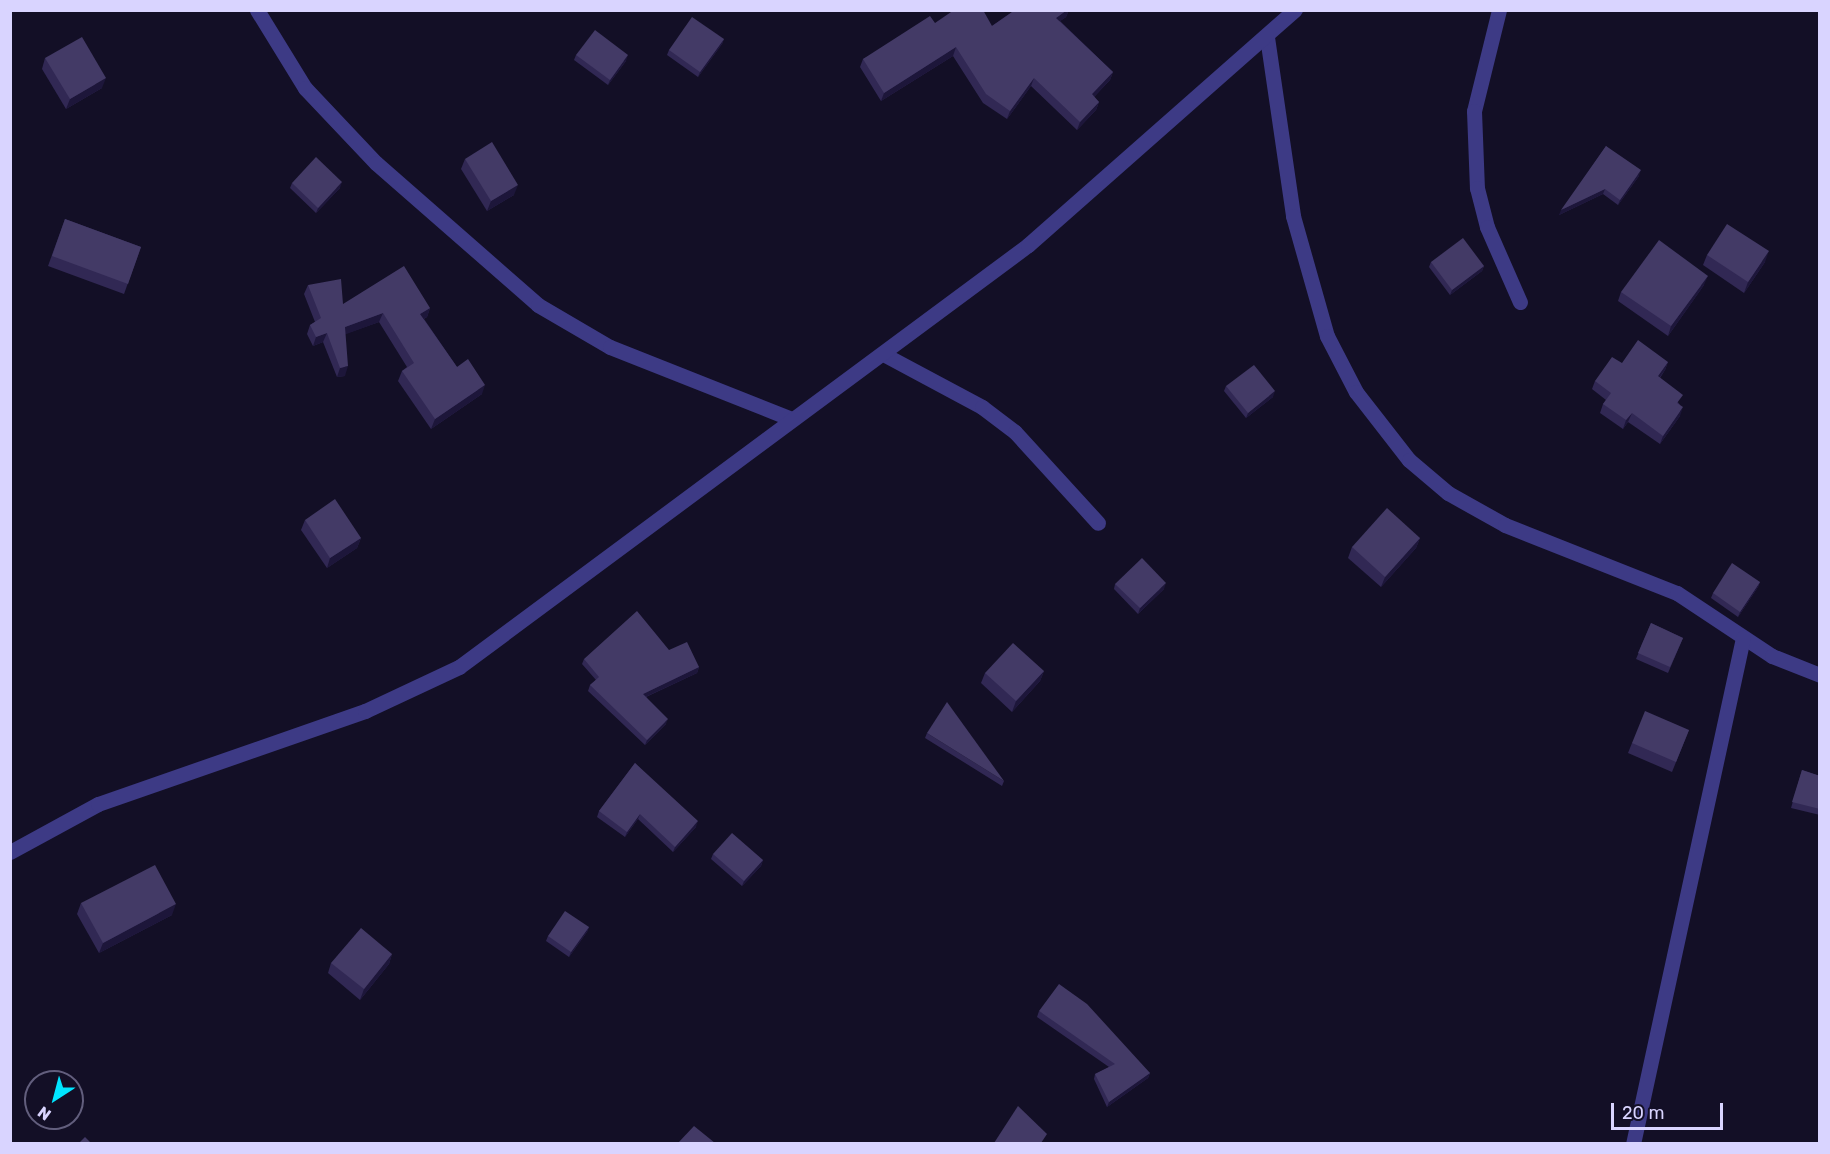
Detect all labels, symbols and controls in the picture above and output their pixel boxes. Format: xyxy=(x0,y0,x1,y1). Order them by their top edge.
north arrow xyxy=(24,1070,84,1130)
scale bar xyxy=(1614,1091,1726,1129)
text: N xyxy=(34,1102,55,1124)
text: 20 m xyxy=(1622,1102,1664,1124)

